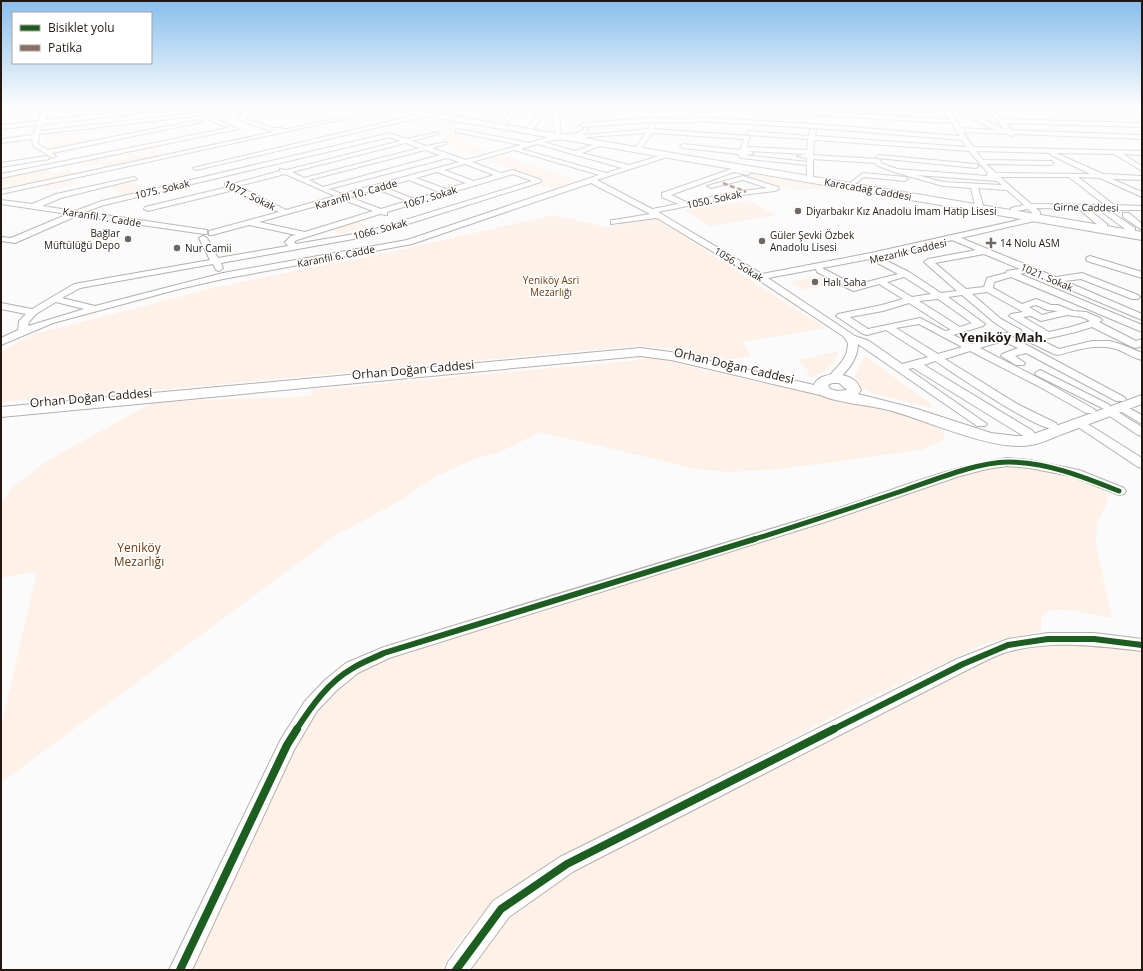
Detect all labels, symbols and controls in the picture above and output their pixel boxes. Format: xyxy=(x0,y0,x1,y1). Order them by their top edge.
legend xyxy=(12,12,152,64)
text: Bisiklet yolu xyxy=(48,19,115,36)
text: Patika xyxy=(48,39,82,56)
street label: Karacadağ Caddesi xyxy=(823,174,913,204)
street label: Karanfil 10. Cadde xyxy=(313,175,399,212)
street label: 1075. Sokak xyxy=(133,176,191,202)
street label: 1077. Sokak xyxy=(222,177,279,214)
street label: 1067. Sokak xyxy=(401,182,459,212)
street label: 1050. Sokak xyxy=(685,186,743,212)
street label: Girne Caddesi xyxy=(1053,199,1119,215)
street label: Karanfil 7. Cadde xyxy=(62,204,143,230)
place label: Diyarbakır Kız Anadolu İmam Hatip Lisesi xyxy=(806,204,997,218)
marker: Diyarbakır Kız Anadolu İmam Hatip Lisesi xyxy=(793,206,803,216)
street label: 1066. Sokak xyxy=(351,215,409,243)
place label: Bağlar Müftülüğü Depo xyxy=(44,226,120,252)
place label: Güler Şevki Özbek Anadolu Lisesi xyxy=(770,228,855,254)
marker: Bağlar Müftülüğü Depo xyxy=(123,234,133,244)
street label: Mezarlık Caddesi xyxy=(868,235,948,267)
marker: Güler Şevki Özbek Anadolu Lisesi xyxy=(757,236,767,246)
place label: 14 Nolu ASM xyxy=(1000,236,1060,250)
marker: 14 Nolu ASM xyxy=(985,237,997,249)
place label: Nur Camii xyxy=(185,241,232,255)
street label: Karanfil 6. Cadde xyxy=(296,242,377,270)
marker: Nur Camii xyxy=(172,243,182,253)
street label: 1056. Sokak xyxy=(712,243,767,285)
street label: 1021. Sokak xyxy=(1019,260,1076,295)
park label: Yeniköy Asri Mezarlığı xyxy=(523,273,579,299)
place label: Halı Saha xyxy=(823,275,866,289)
marker: Halı Saha xyxy=(810,277,820,287)
district label: Yeniköy Mah. xyxy=(959,328,1047,346)
street label: Orhan Doğan Caddesi xyxy=(672,343,796,388)
street label: Orhan Doğan Caddesi xyxy=(351,356,475,383)
street label: Orhan Doğan Caddesi xyxy=(29,384,153,411)
park label: Yeniköy Mezarlığı xyxy=(114,539,164,570)

